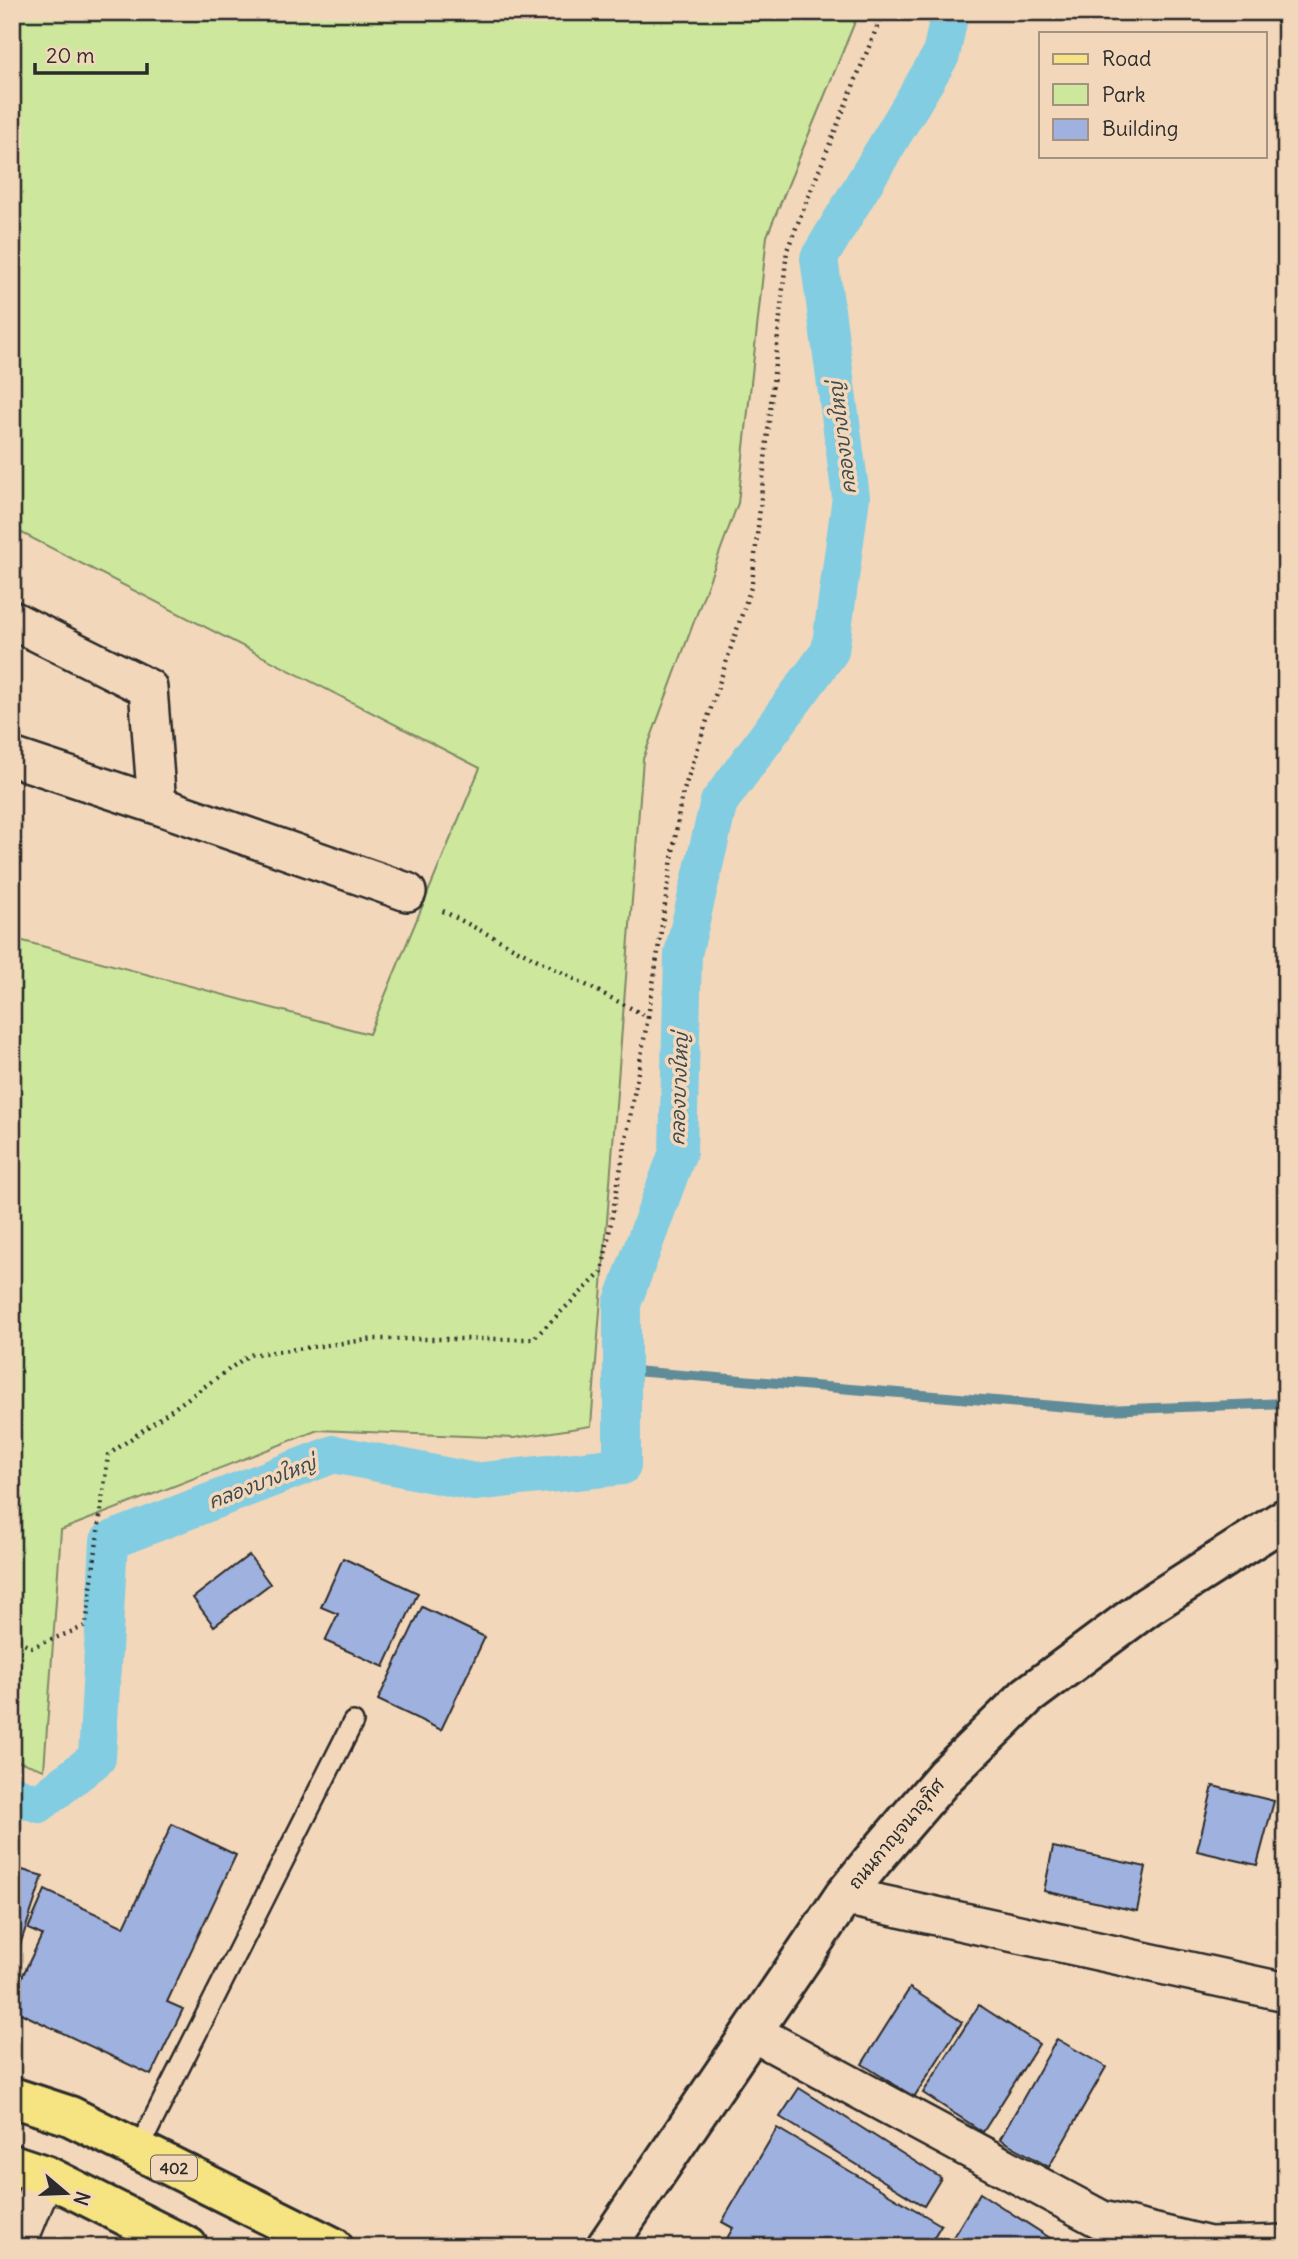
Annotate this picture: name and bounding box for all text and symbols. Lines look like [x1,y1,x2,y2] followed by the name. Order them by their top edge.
[35,32,147,76] scale bar
[1039,32,1266,158] legend
[46,42,95,69] text: 20 m
[1102,45,1151,72] text: Road
[1102,81,1145,108] text: Park
[1102,115,1178,142] text: Building
[823,376,861,495] water label: คลองบางใหญ่
[665,1028,693,1146] water label: คลองบางใหญ่
[205,1449,323,1513] water label: คลองบางใหญ่
[843,1773,952,1896] street label: ถนนกาญจนาอุทิศ
[151,2156,197,2180] road number: 402
[32,2158,102,2228] north arrow
[69,2188,96,2209] text: N

